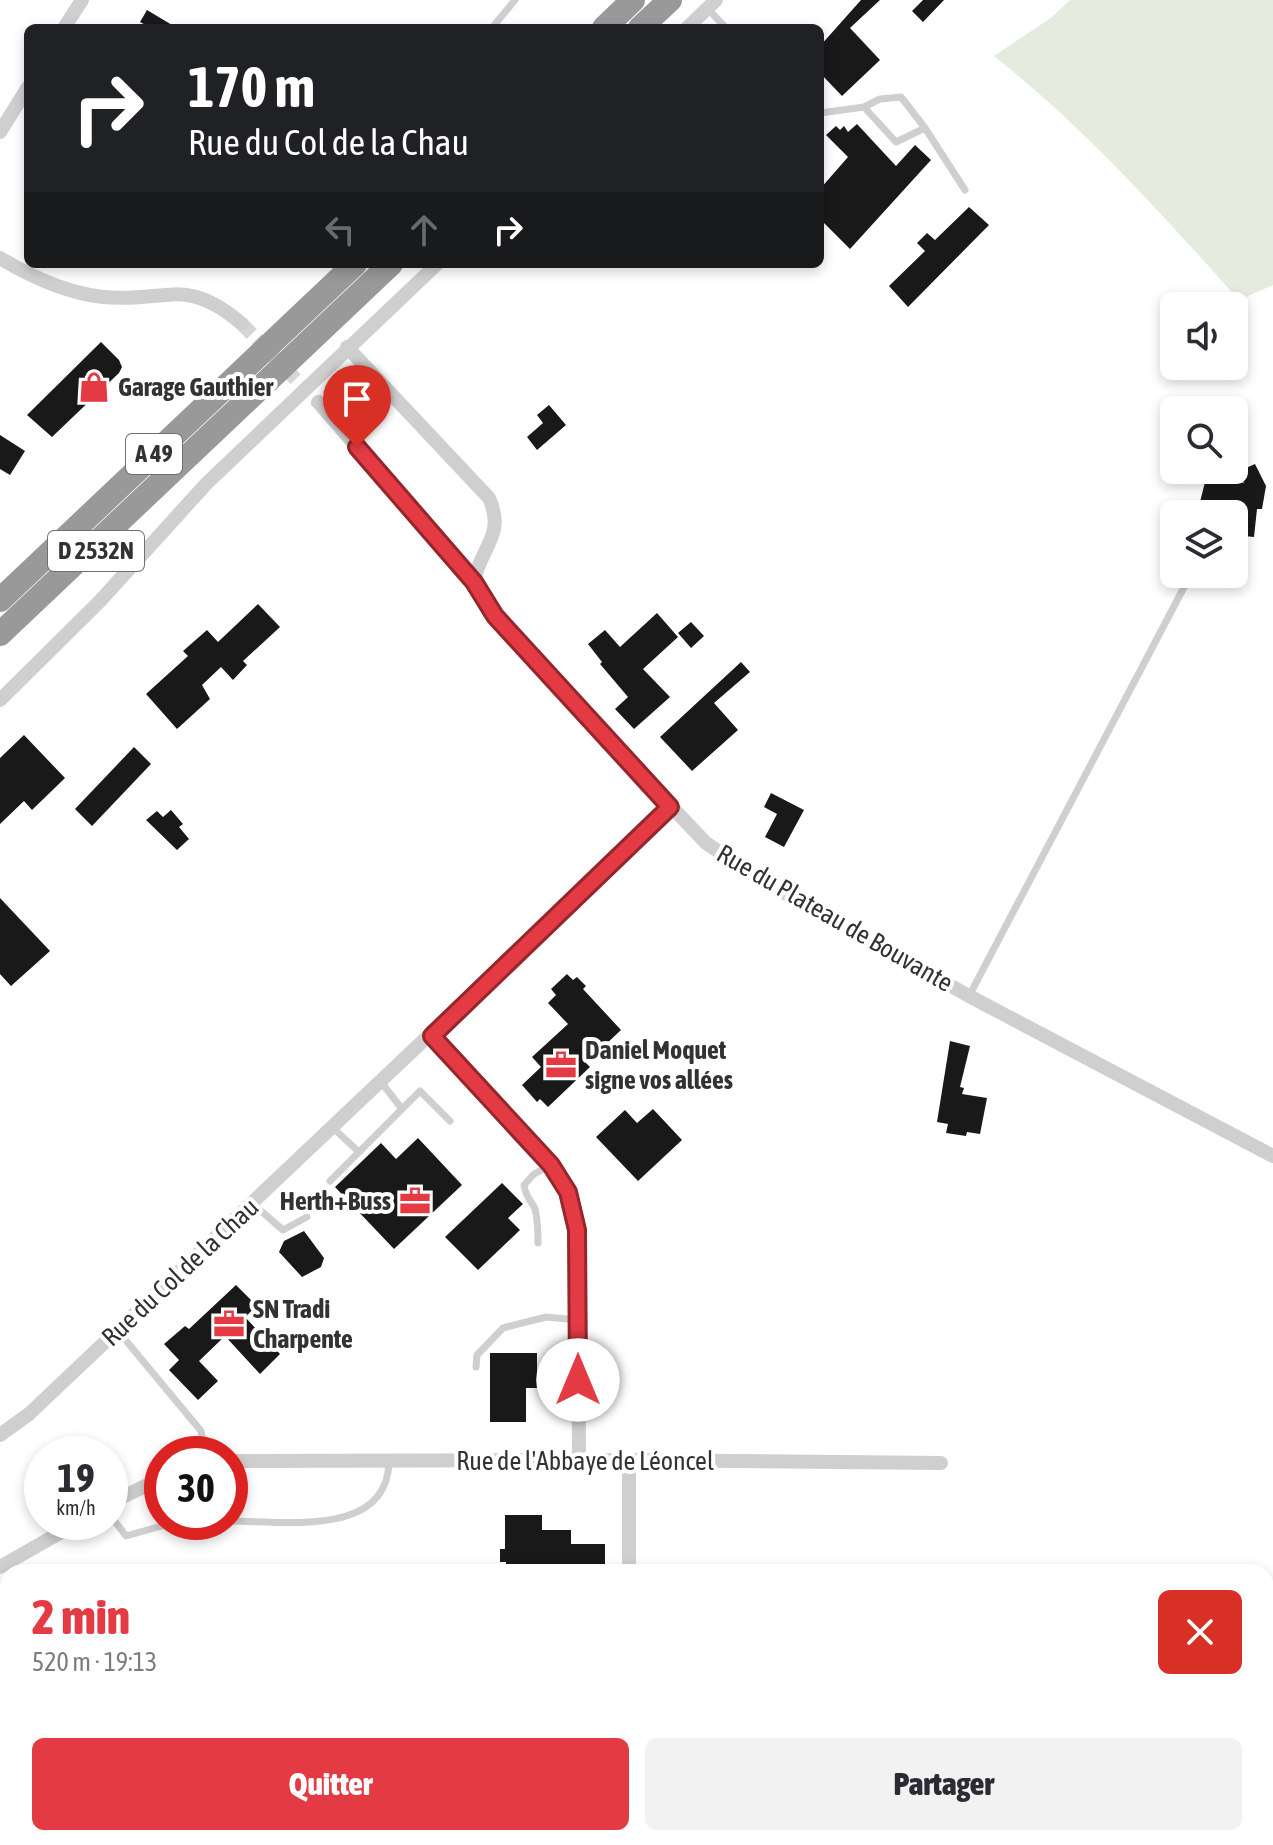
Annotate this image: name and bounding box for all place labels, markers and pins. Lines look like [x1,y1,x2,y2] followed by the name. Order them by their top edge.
[323,365,391,447] pin
[77,370,111,404] shop icon: Garage Gauthier
[118,372,274,402] place label: Garage Gauthier
[585,1035,733,1095] place label: Daniel Moquet signe vos allées
[544,1048,578,1082] office icon: Daniel Moquet signe vos allées
[398,1184,432,1218] office icon: Herth+Buss
[280,1186,391,1216] place label: Herth+Buss
[253,1294,353,1354] place label: SN Tradi Charpente
[212,1307,246,1341] office icon: SN Tradi Charpente

